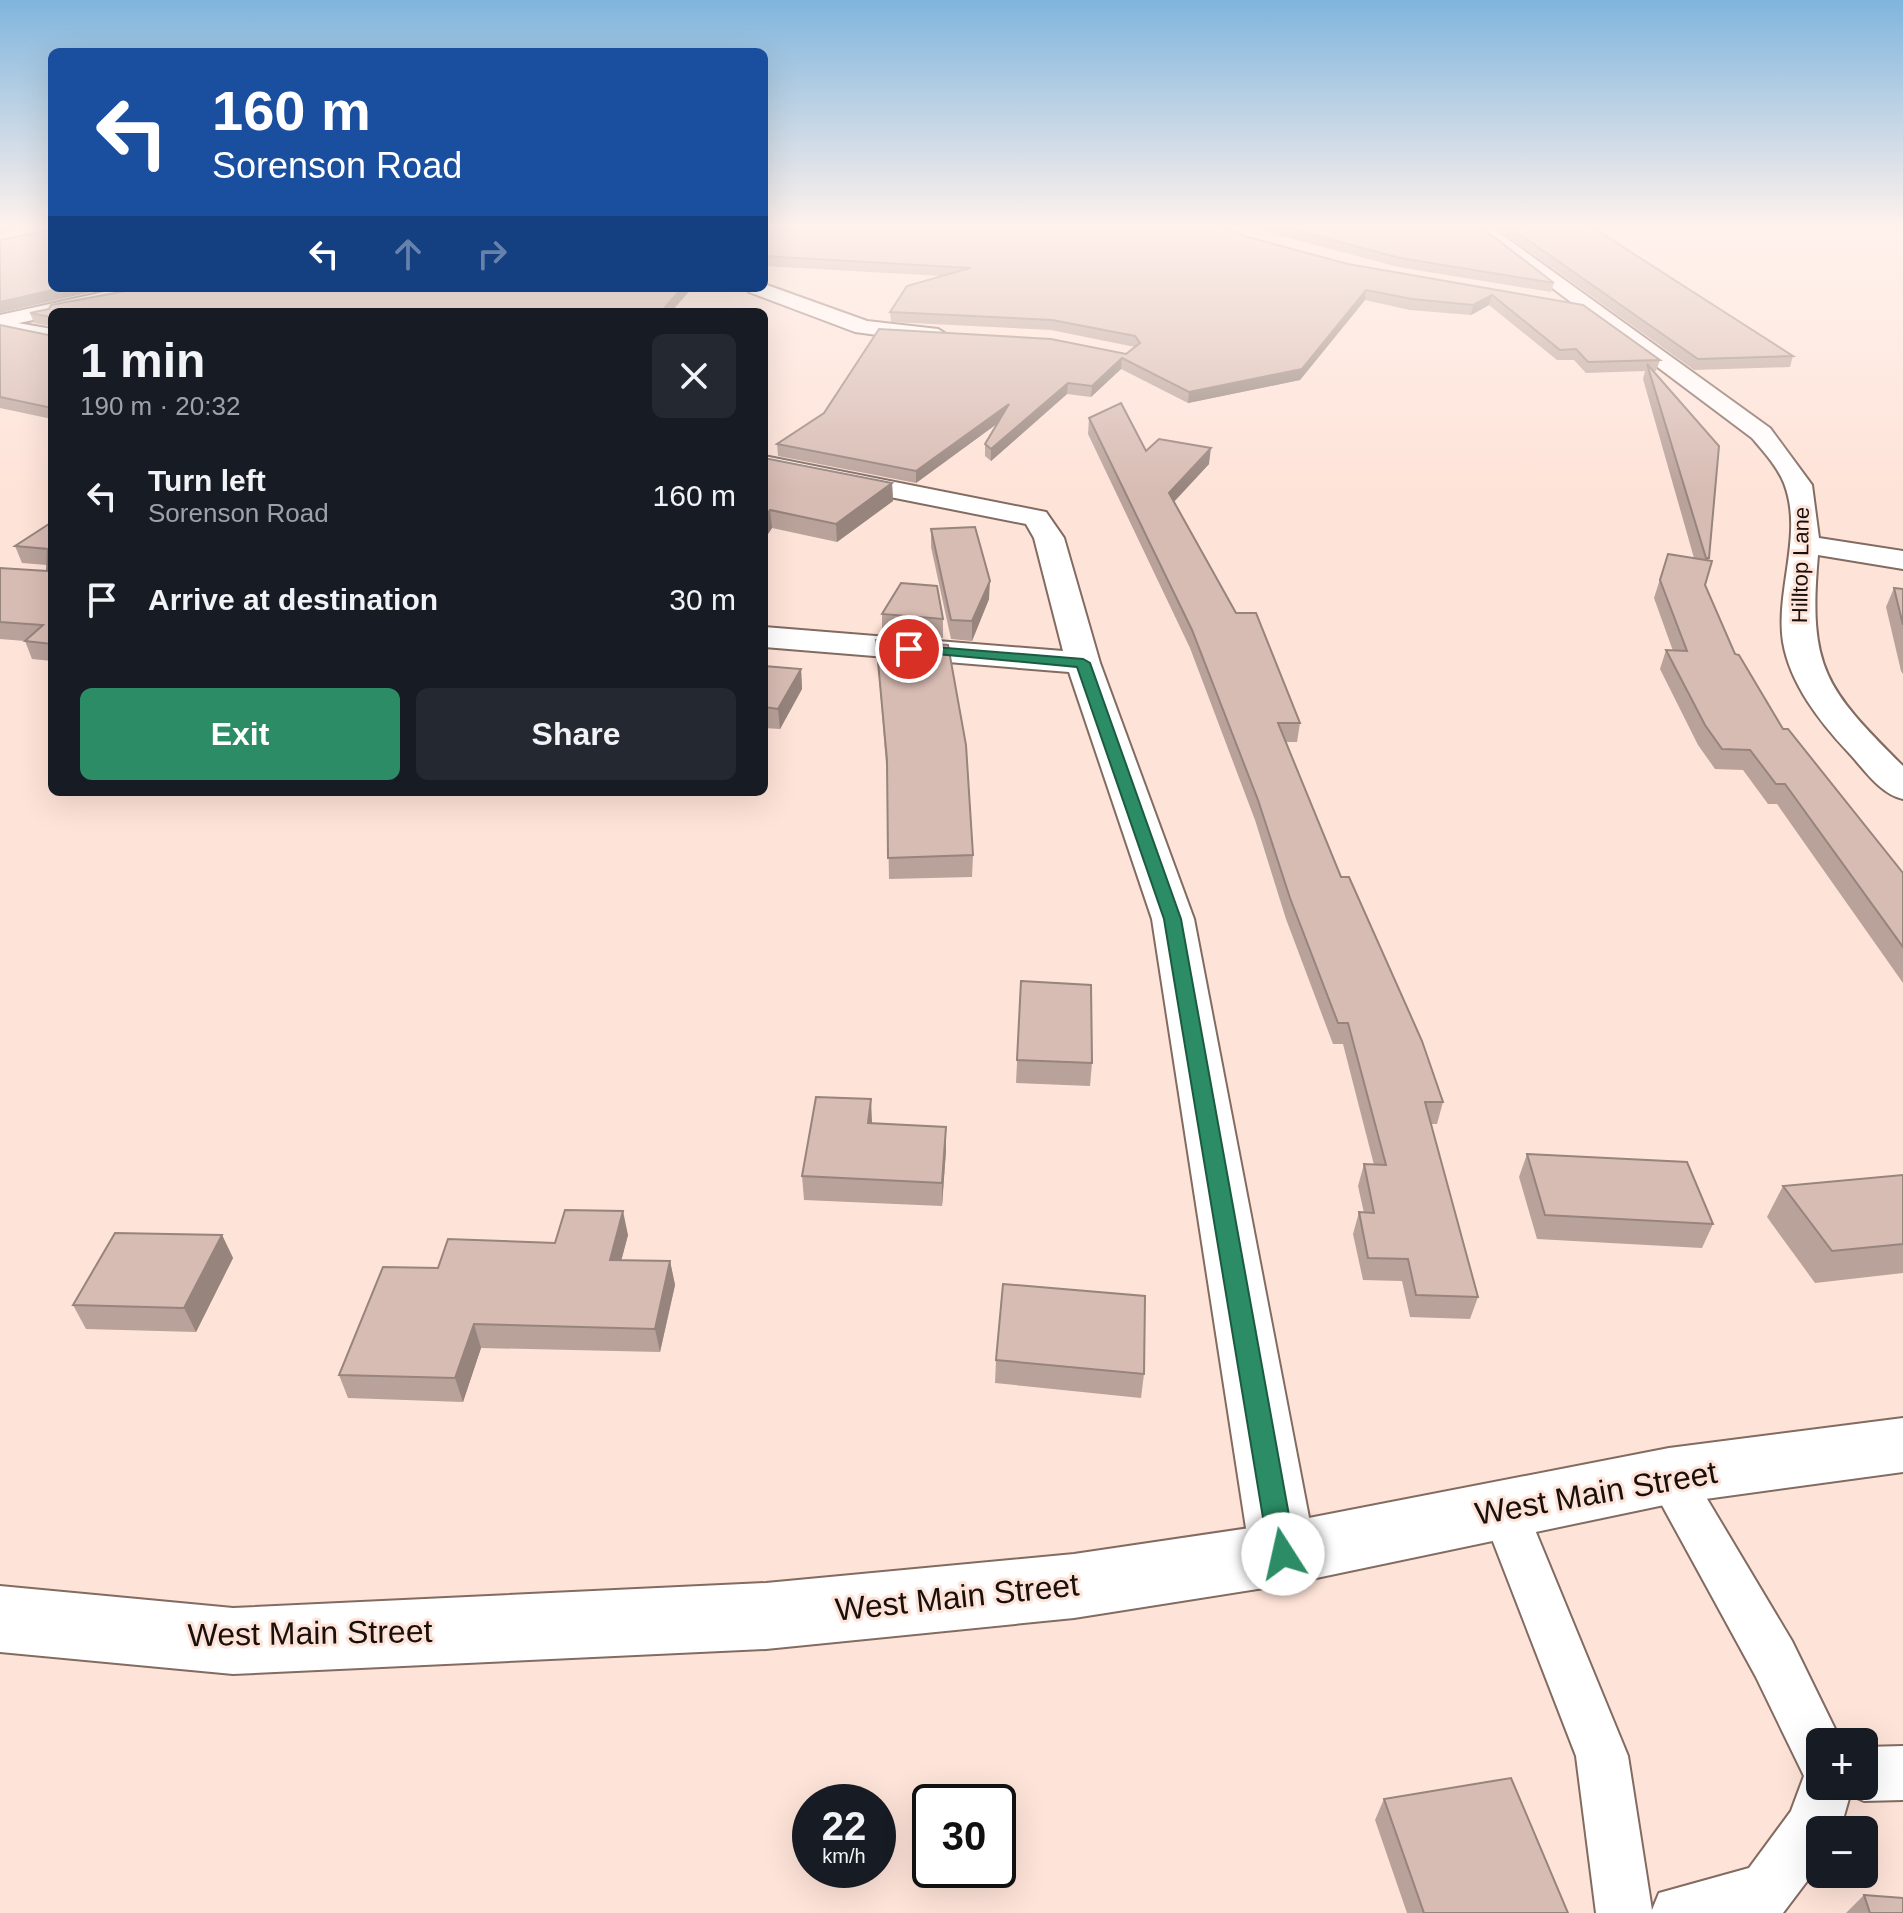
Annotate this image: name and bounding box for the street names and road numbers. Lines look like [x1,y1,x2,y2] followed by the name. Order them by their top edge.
[1787,507,1814,623] street label: Hilltop Lane
[1472,1454,1720,1532] street label: West Main Street
[833,1566,1081,1628] street label: West Main Street
[187,1613,433,1653] street label: West Main Street

